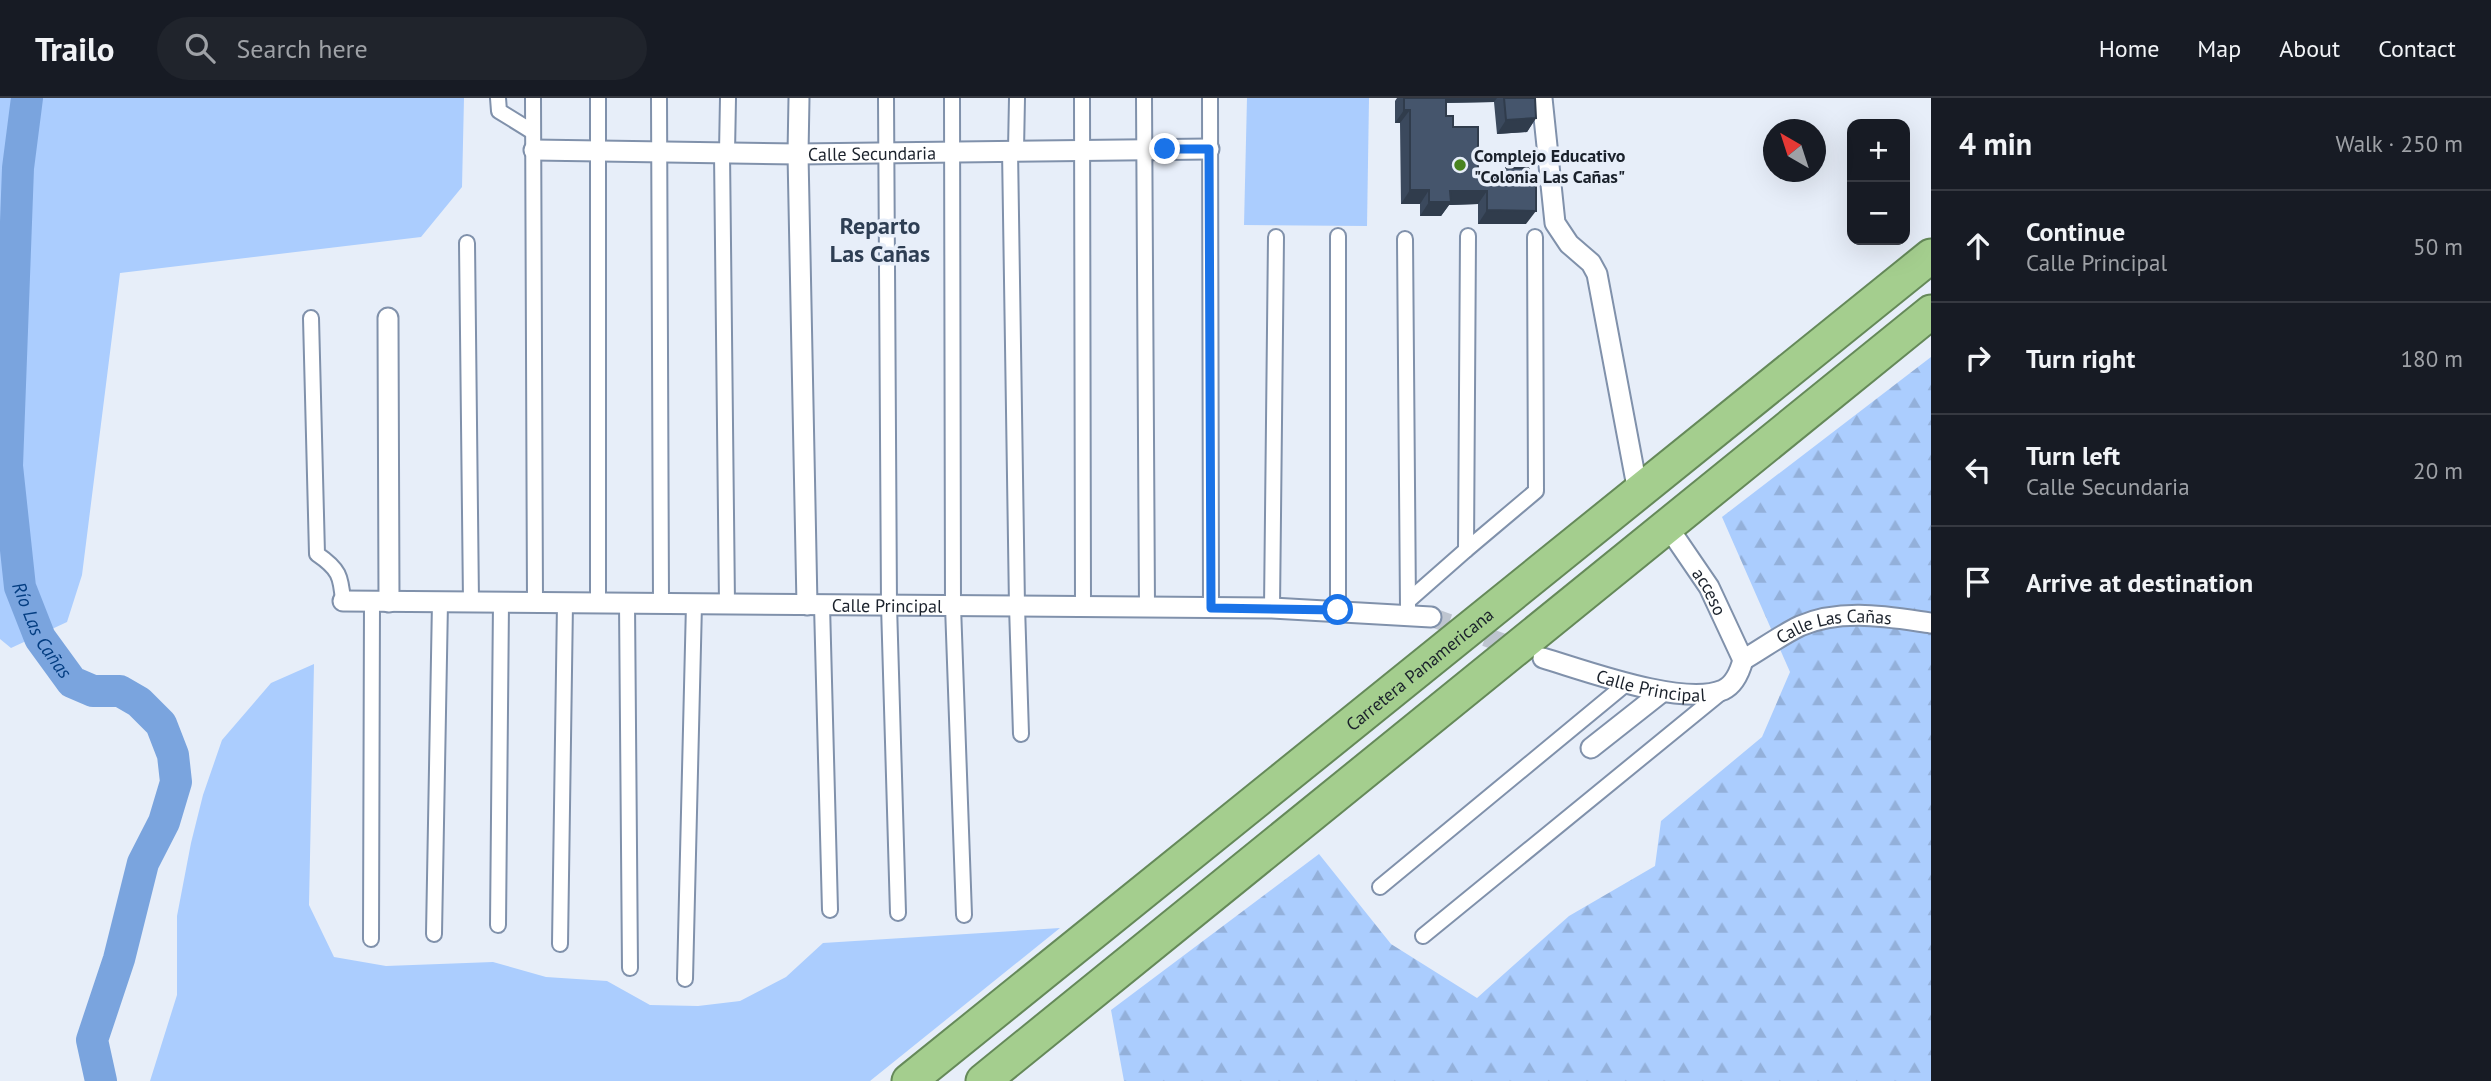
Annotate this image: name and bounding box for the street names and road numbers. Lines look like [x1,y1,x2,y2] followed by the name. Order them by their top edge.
[808,141,936,165] street label: Calle Secundaria
[1688,563,1732,619] street label: acceso
[832,593,943,617] street label: Calle Principal
[1341,603,1498,735] street label: Carretera Panamericana
[1771,604,1893,648] street label: Calle Las Cañas
[1594,664,1707,706] street label: Calle Principal

